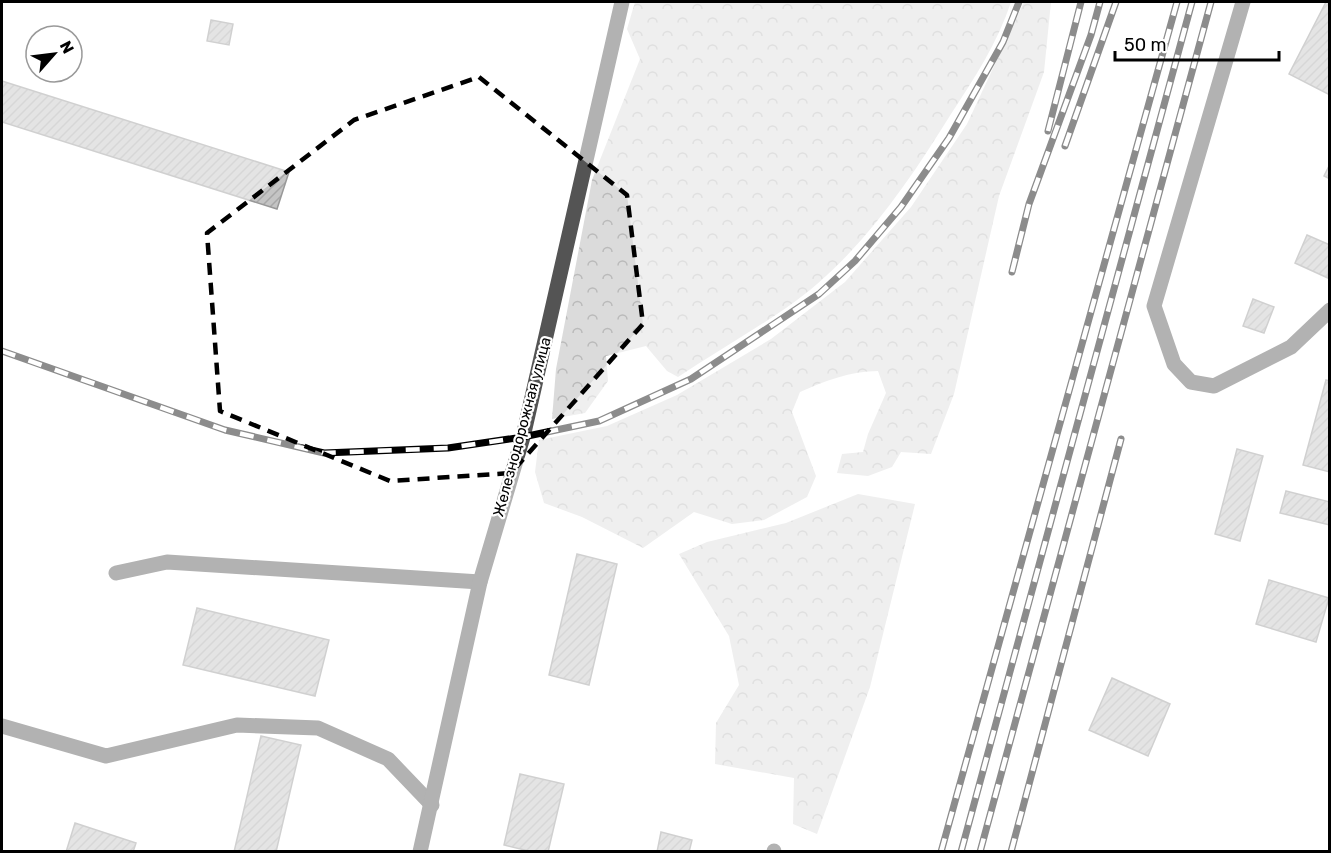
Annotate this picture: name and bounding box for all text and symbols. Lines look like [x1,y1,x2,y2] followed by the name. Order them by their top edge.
[24,24,84,84] north arrow
[1115,24,1278,62] scale bar
[1124,34,1167,56] text: 50 m
[56,38,78,57] text: N
[489,335,555,519] street label: Железнодорожная улица

